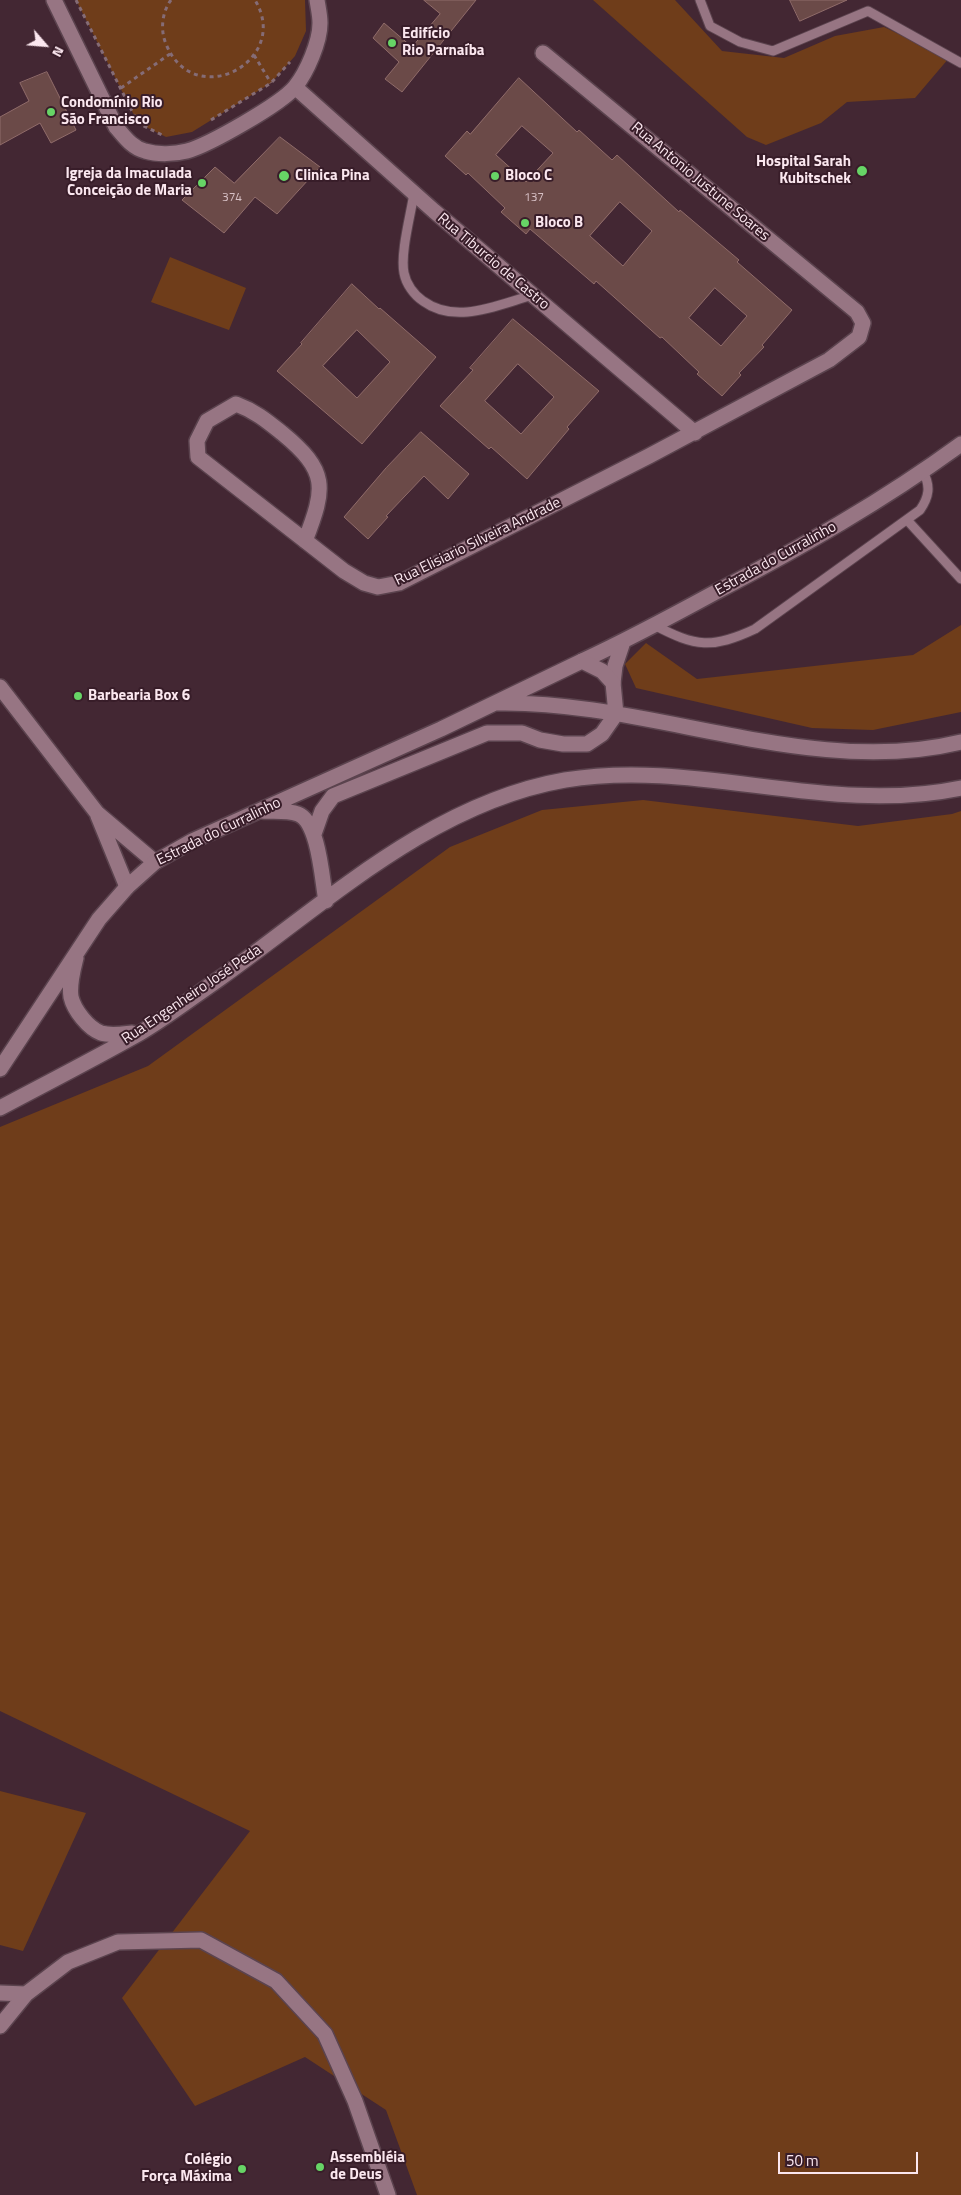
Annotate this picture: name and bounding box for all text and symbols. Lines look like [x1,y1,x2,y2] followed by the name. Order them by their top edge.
[20,20,70,70] north arrow
[402,25,484,60] place label: Edifício Rio Parnaíba
[386,37,398,49] marker: Edifício Rio Parnaíba
[47,43,70,61] text: N
[61,94,163,129] place label: Condomínio Rio São Francisco
[45,106,57,118] marker: Condomínio Rio São Francisco
[627,119,773,245] street label: Rua Antonio Justune Soares
[756,153,851,188] place label: Hospital Sarah Kubitschek
[855,164,869,178] marker: Hospital Sarah Kubitschek
[65,165,192,200] place label: Igreja da Imaculada Conceição de Maria
[295,167,370,185] place label: Clinica Pina
[505,167,552,185] place label: Bloco C
[277,169,291,183] marker: Clinica Pina
[489,170,501,182] marker: Bloco C
[196,177,208,189] marker: Igreja da Imaculada Conceição de Maria
[222,191,242,205] house number: 374
[524,191,544,205] house number: 137
[433,210,553,314] street label: Rua Tiburcio de Castro
[535,214,583,232] place label: Bloco B
[519,217,531,229] marker: Bloco B
[392,494,564,590] street label: Rua Elisiario Silveira Andrade
[712,518,840,600] street label: Estrada do Curralinho
[88,687,190,705] place label: Barbearia Box 6
[72,690,84,702] marker: Barbearia Box 6
[154,794,284,870] street label: Estrada do Curralinho
[119,941,265,1049] street label: Rua Engenheiro José Peda
[781,2142,921,2174] scale bar
[330,2149,405,2184] place label: Assembléia de Deus
[786,2149,819,2172] text: 50 m
[141,2151,232,2186] place label: Colégio Força Máxima
[314,2161,326,2173] marker: Assembléia de Deus
[236,2163,248,2175] marker: Colégio Força Máxima

